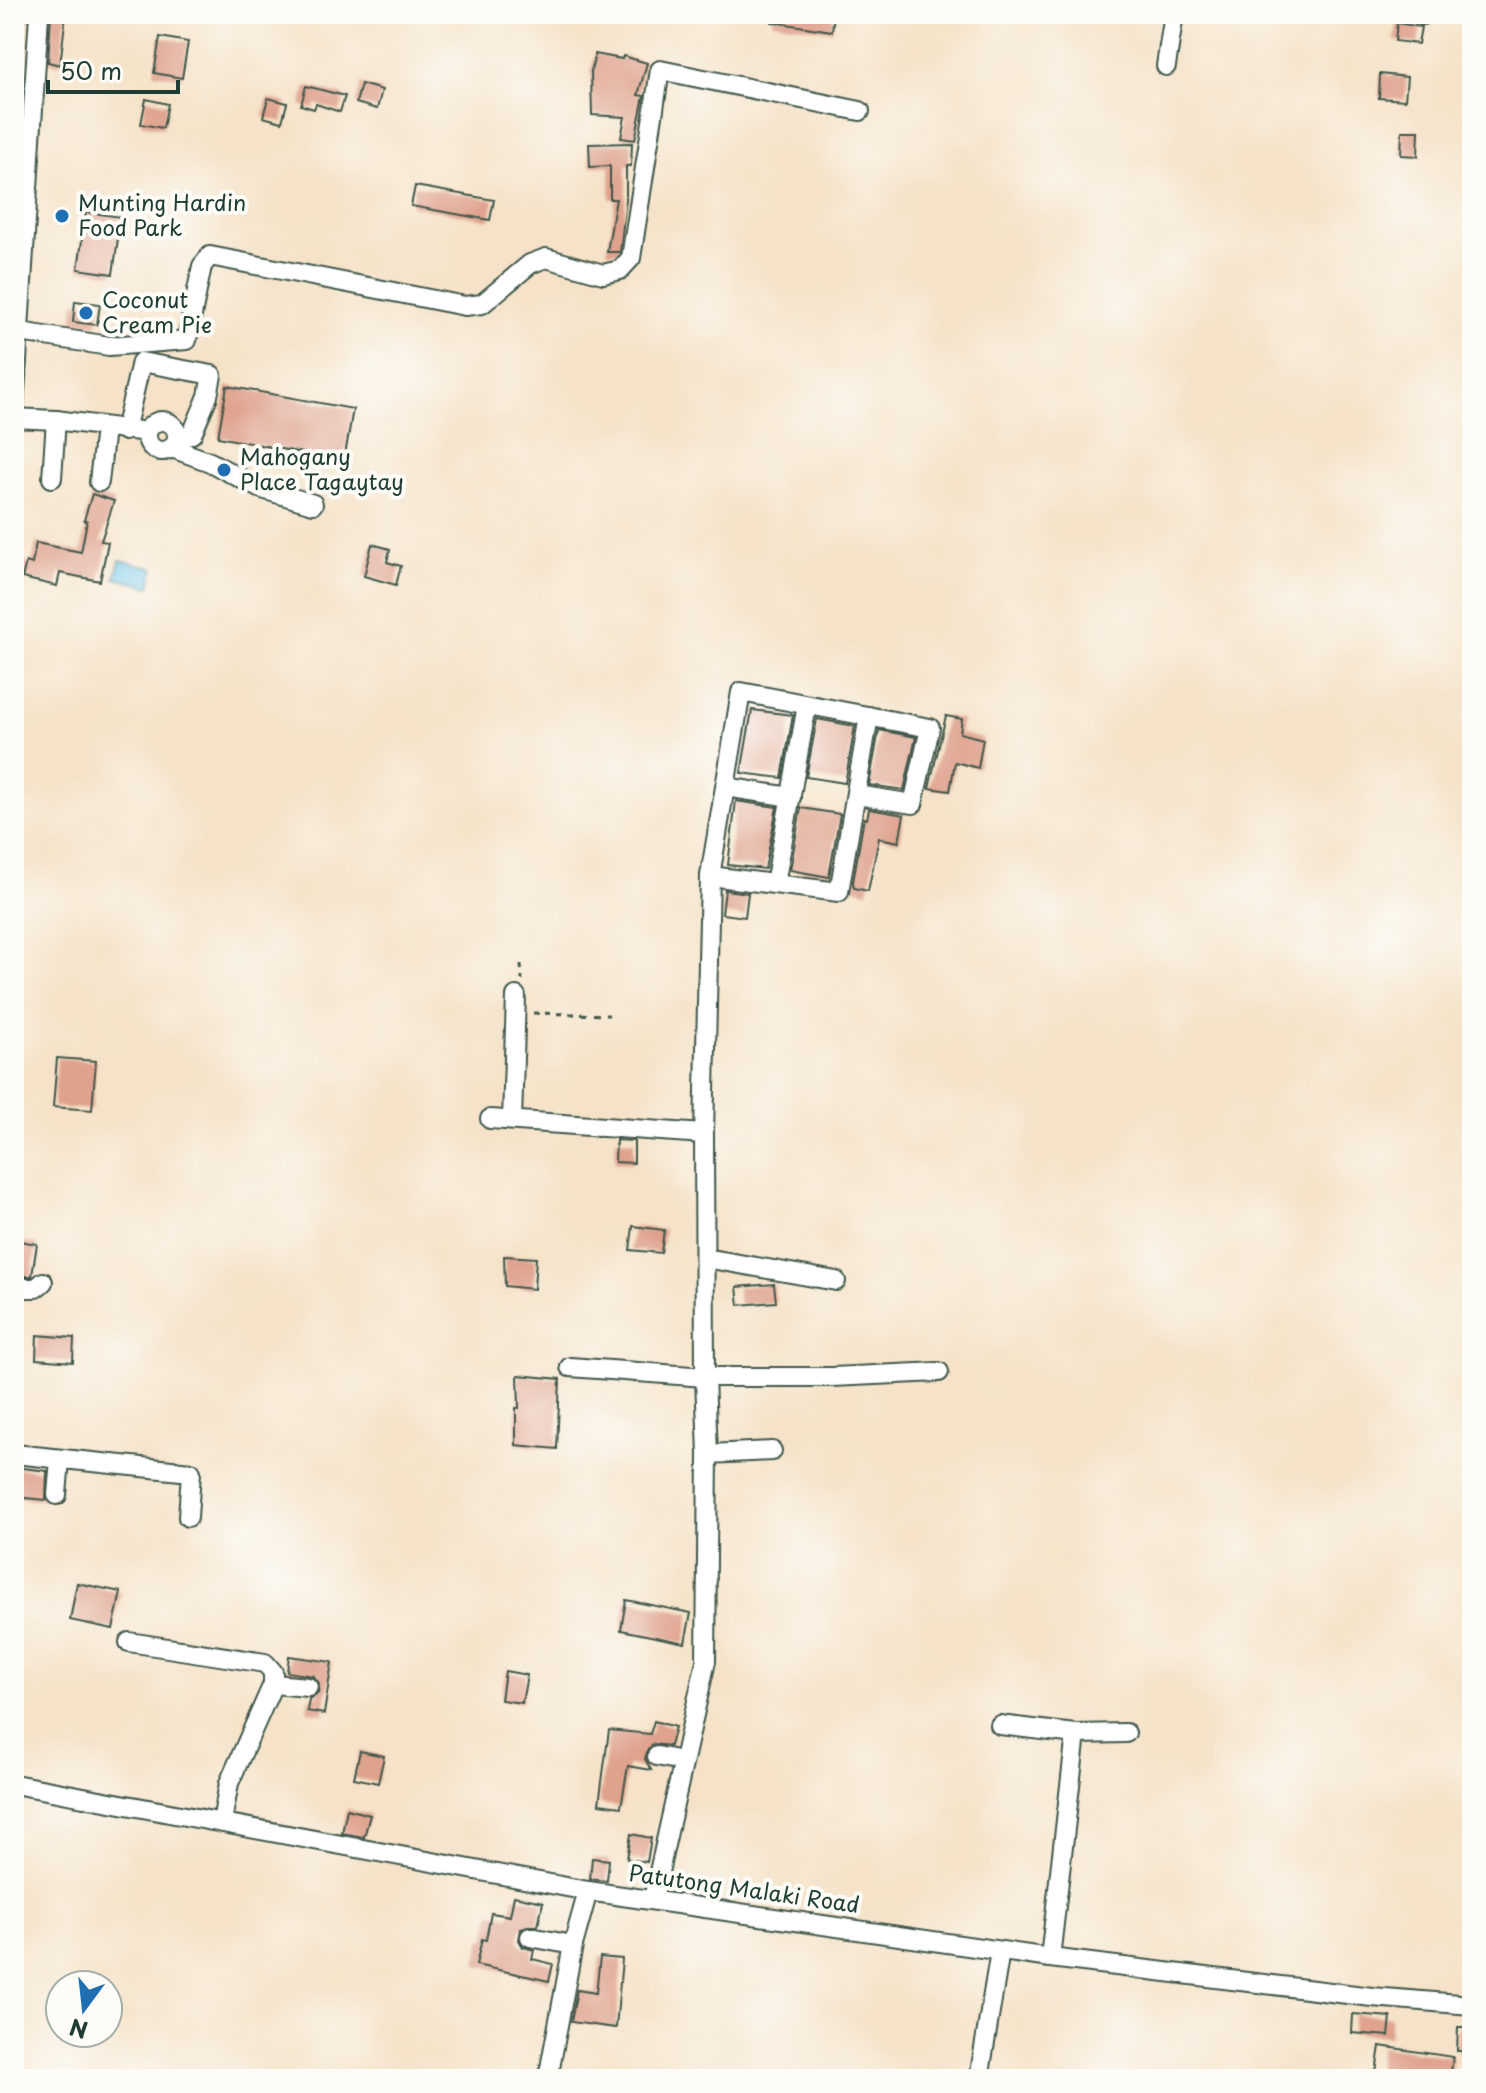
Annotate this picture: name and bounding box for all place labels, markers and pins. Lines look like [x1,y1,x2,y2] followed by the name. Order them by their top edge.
[78,185,246,243] place label: Munting Hardin Food Park
[53,207,71,225] marker: Munting Hardin Food Park
[102,282,212,340] place label: Coconut Cream Pie
[77,304,95,322] marker: Coconut Cream Pie
[240,439,404,497] place label: Mahogany Place Tagaytay
[215,461,233,479] marker: Mahogany Place Tagaytay

